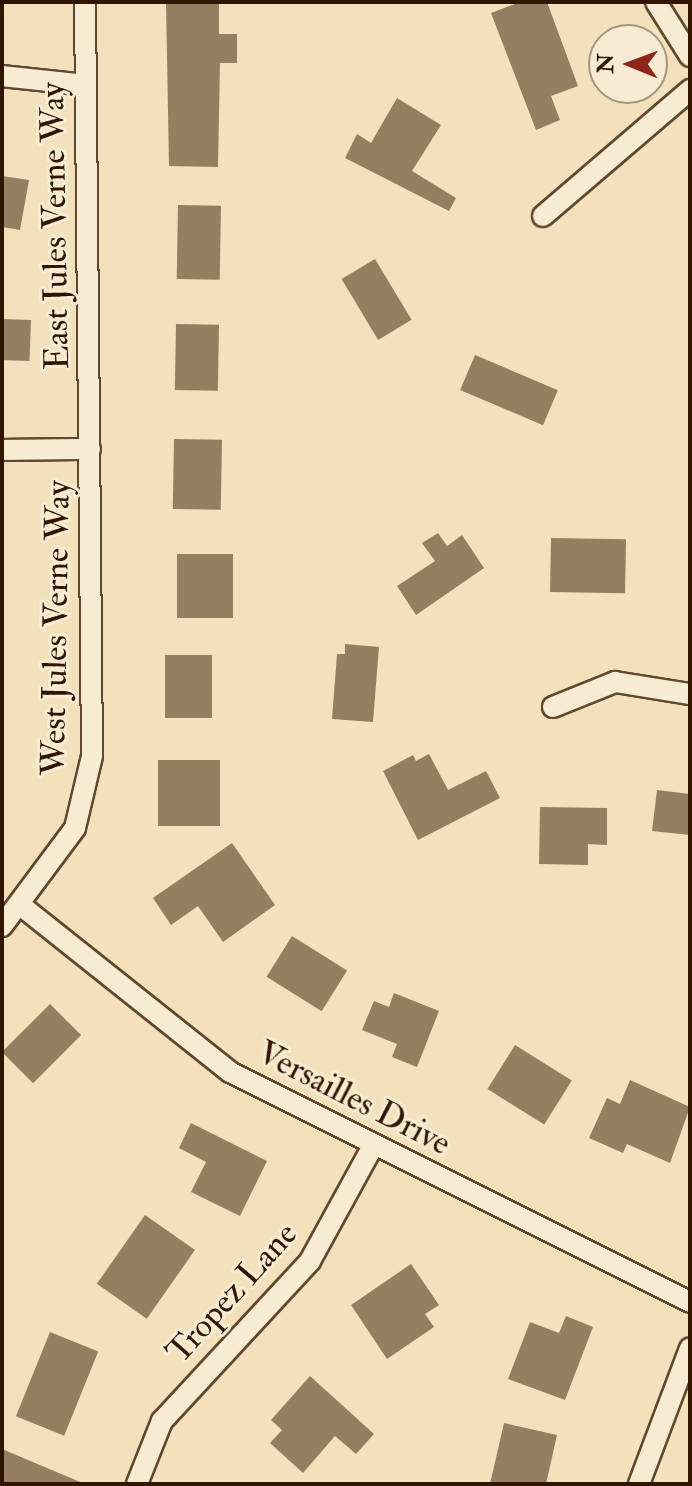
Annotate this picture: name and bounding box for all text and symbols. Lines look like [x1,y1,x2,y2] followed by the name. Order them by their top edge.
[588,24,668,104] north arrow
[592,54,620,74] text: N
[32,82,78,370] street label: East Jules Verne Way
[33,480,79,776] street label: West Jules Verne Way
[251,1032,457,1164] street label: Versailles Drive
[158,1214,306,1372] street label: Tropez Lane

